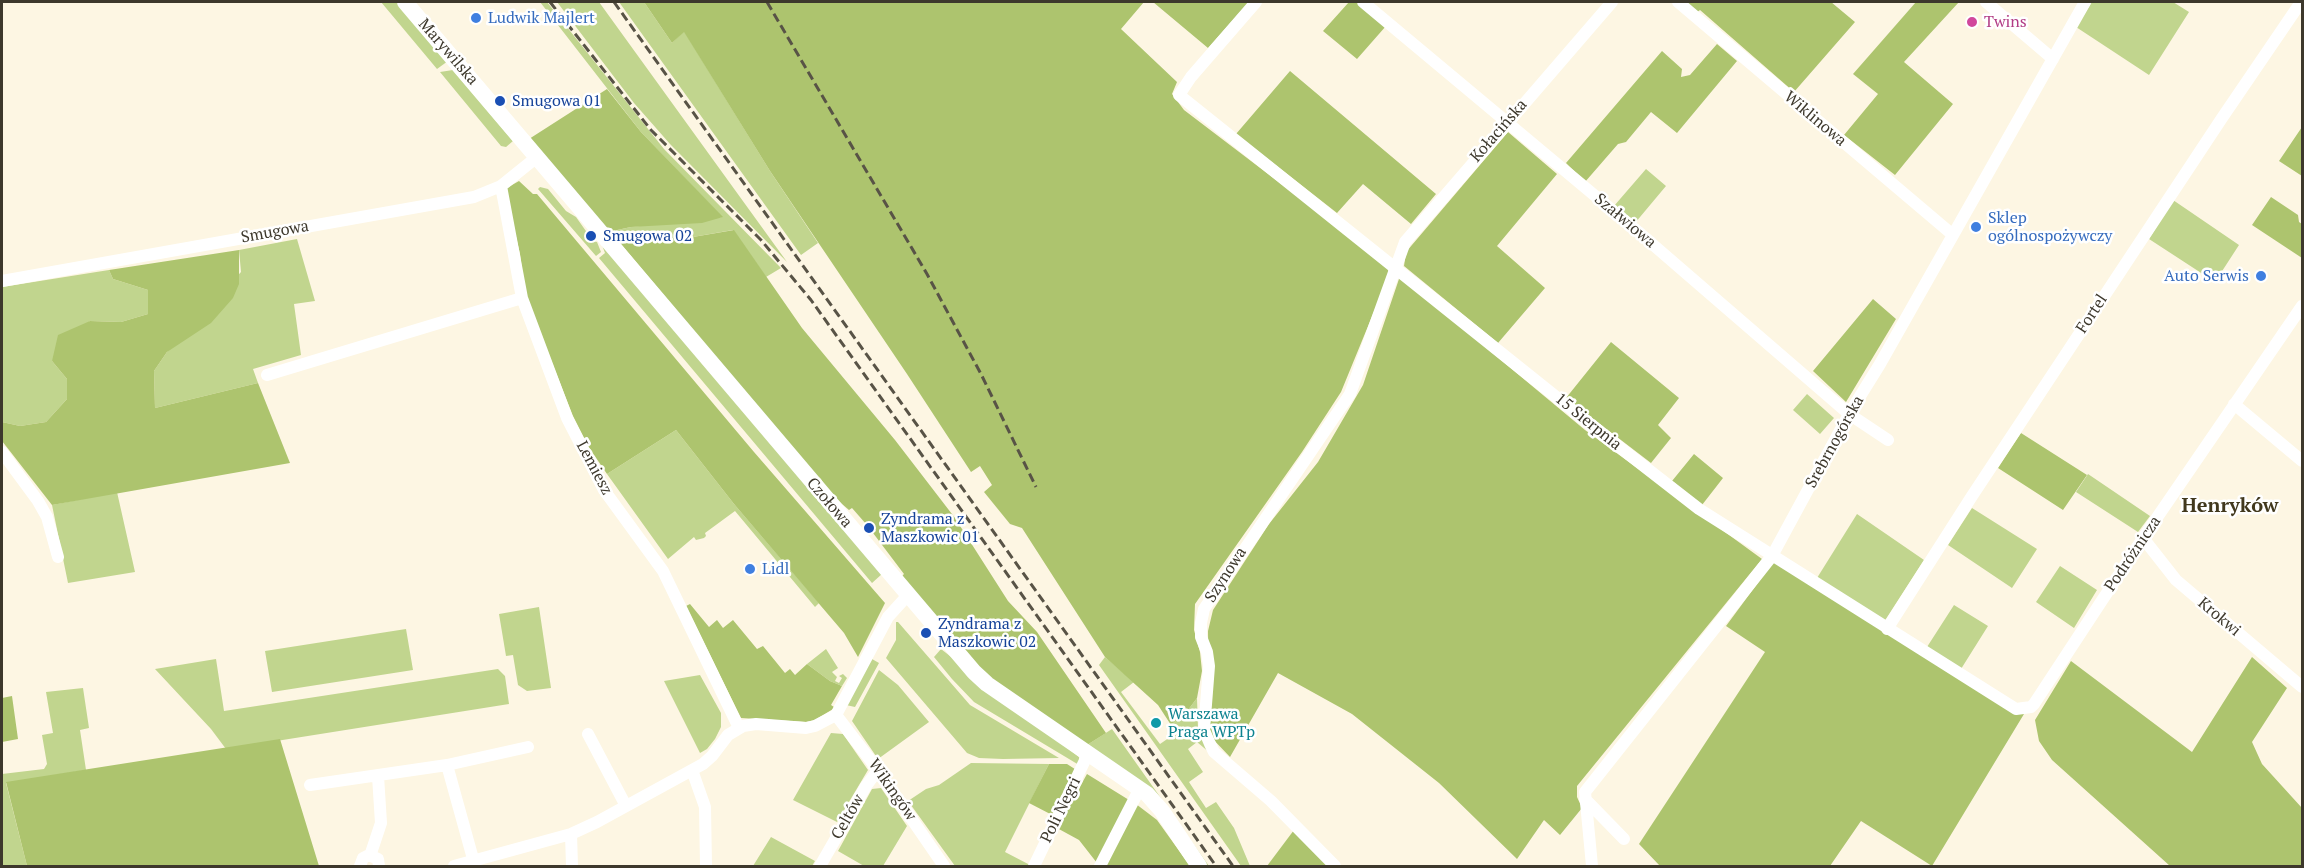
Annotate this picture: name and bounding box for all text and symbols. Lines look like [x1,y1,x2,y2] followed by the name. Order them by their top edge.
[488,8,595,28] place label: Ludwik Majlert
[469,11,483,25] marker: Ludwik Majlert
[1984,12,2027,32] place label: Twins
[414,15,482,89] street label: Marywilska
[1965,15,1979,29] marker: Twins
[1780,87,1850,151] street label: Wiklinowa
[512,91,601,111] place label: Smugowa 01
[493,94,507,108] marker: Smugowa 01
[1467,96,1531,166] street label: Kołacińska
[1590,190,1660,252] street label: Szałwiowa
[1988,208,2112,246] place label: Sklep ogólnospożywczy
[240,217,310,247] street label: Smugowa
[1969,220,1983,234] marker: Sklep ogólnospożywczy
[603,226,692,246] place label: Smugowa 02
[584,229,598,243] marker: Smugowa 02
[2164,266,2249,286] place label: Auto Serwis
[2254,269,2268,283] marker: Auto Serwis
[2072,291,2112,337] street label: Fortel
[1551,389,1625,455] street label: 15 Sierpnia
[1802,392,1868,492] street label: Srebrnogórska
[572,438,616,498] street label: Lemiesz
[802,474,856,532] street label: Czołowa
[2181,494,2279,518] district label: Henryków
[881,509,979,547] place label: Zyndrama z Maszkowic 01
[2101,513,2165,595] street label: Podróżnicza
[862,521,876,535] marker: Zyndrama z Maszkowic 01
[1201,544,1251,606] street label: Szynowa
[762,559,789,579] place label: Lidl
[743,562,757,576] marker: Lidl
[2194,594,2244,640] street label: Krokwi
[938,614,1036,652] place label: Zyndrama z Maszkowic 02
[919,626,933,640] marker: Zyndrama z Maszkowic 02
[1168,704,1255,742] place label: Warszawa Praga WPTp
[1149,716,1163,730] marker: Warszawa Praga WPTp
[864,755,920,825] street label: Wikingów
[1037,774,1085,846] street label: Poli Negri
[827,791,869,843] street label: Celtów

